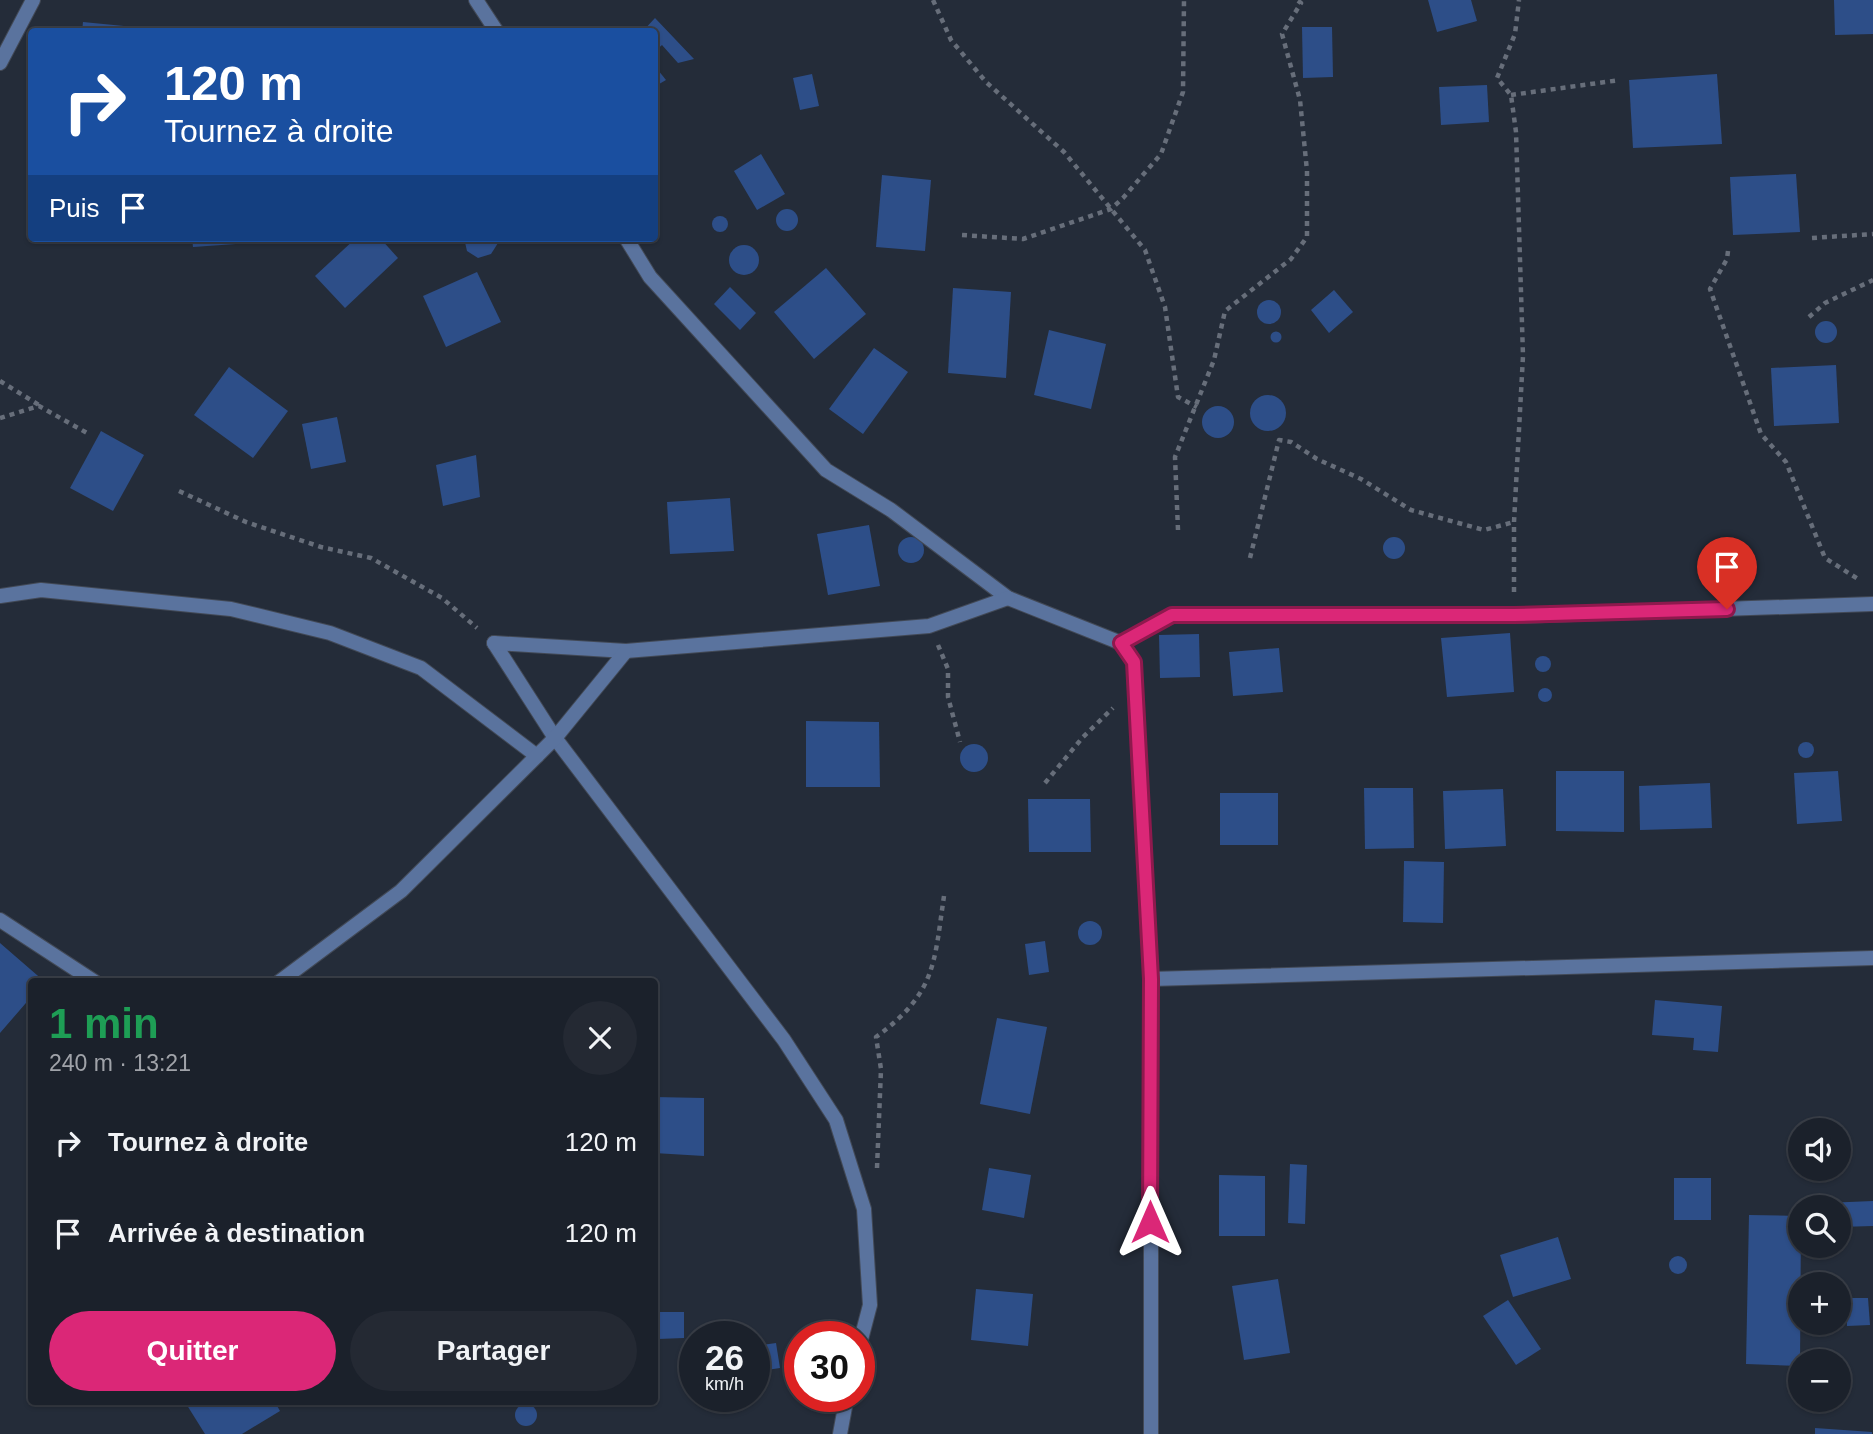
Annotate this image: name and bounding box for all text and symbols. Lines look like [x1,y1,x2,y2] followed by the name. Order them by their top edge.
[49,56,140,147] icon: right
[164,56,303,110] text: 120 m
[164,113,393,149] text: Tournez à droite
[114,189,152,227] icon: arrive
[49,193,100,223] text: Puis
[1697,537,1757,609] pin
[1708,548,1746,586] icon: arrive
[49,1000,159,1047] text: 1 min
[563,1001,637,1075] button: close
[49,1050,191,1076] text: 240 m · 13:21
[1788,1118,1851,1412] map controls
[1788,1118,1851,1181] button: sound
[49,1124,87,1162] icon: right
[108,1127,308,1157] text: Tournez à droite
[565,1127,637,1157] text: 120 m
[1113,1185,1187,1259] position arrow
[1788,1195,1851,1258] button: search
[49,1215,87,1253] icon: arrive
[108,1218,365,1248] text: Arrivée à destination
[565,1218,637,1248] text: 120 m
[1788,1272,1851,1335] button: +
[49,1311,336,1391] button: Quitter
[350,1311,637,1391] button: Partager
[784,1321,875,1412] speed limit sign: 30
[705,1338,744,1377] text: 26
[1788,1349,1851,1412] button: −
[705,1374,744,1394] text: km/h

